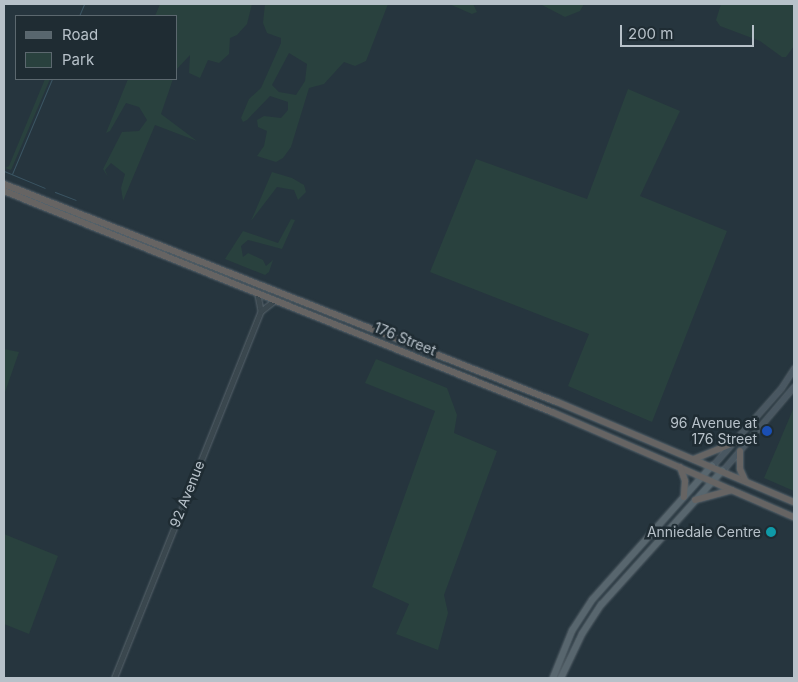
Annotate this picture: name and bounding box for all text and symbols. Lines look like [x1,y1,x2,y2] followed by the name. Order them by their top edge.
[15,15,178,80] legend
[623,15,757,47] scale bar
[628,24,673,43] text: 200 m
[62,25,98,44] text: Road
[62,50,94,69] text: Park
[371,319,439,359] street label: 176 Street
[670,415,757,448] place label: 96 Avenue at 176 Street
[761,425,773,437] marker: 96 Avenue at 176 Street
[166,458,208,530] street label: 92 Avenue
[647,524,761,540] place label: Anniedale Centre
[765,526,777,538] marker: Anniedale Centre

